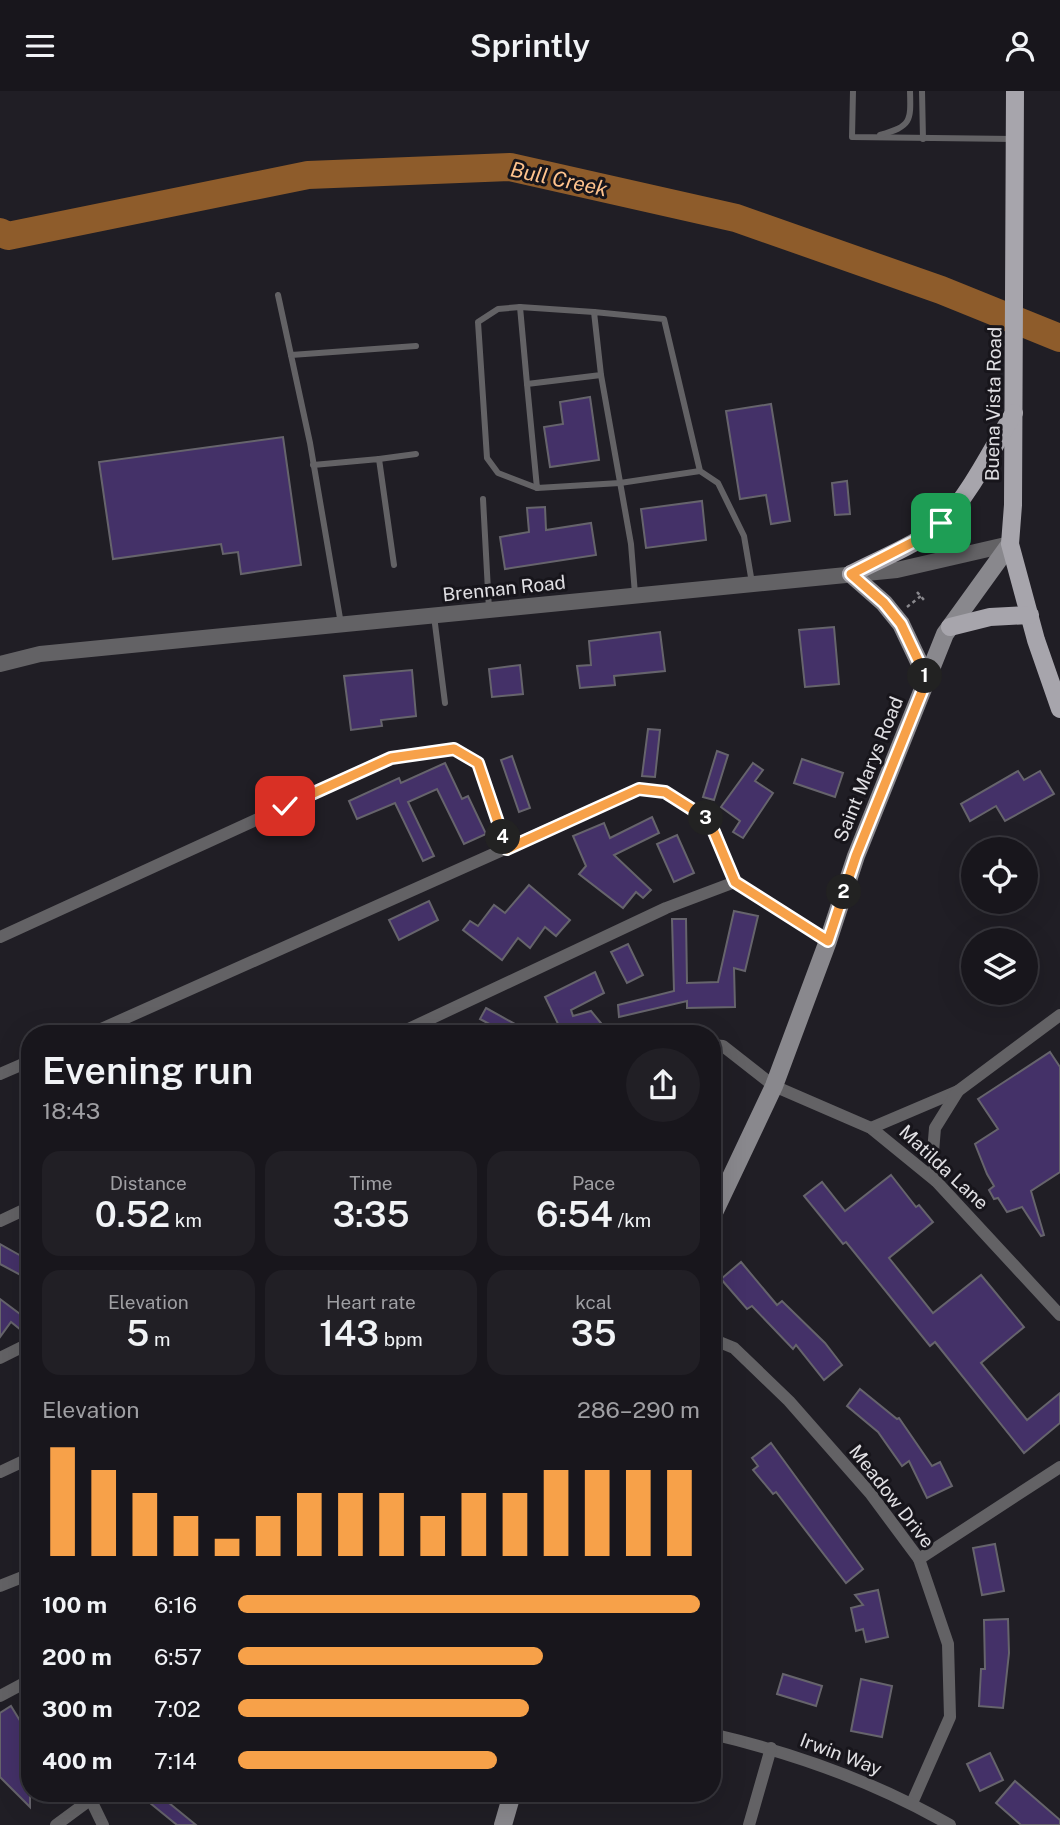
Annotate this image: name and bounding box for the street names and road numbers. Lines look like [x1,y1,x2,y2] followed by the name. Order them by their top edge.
[981,327,1005,481] street label: Buena Vista Road
[441,571,567,605] street label: Brennan Road
[829,693,907,845] street label: Saint Marys Road
[895,1120,993,1214] street label: Matilda Lane
[845,1440,939,1552] street label: Meadow Drive
[797,1728,885,1780] street label: Irwin Way

